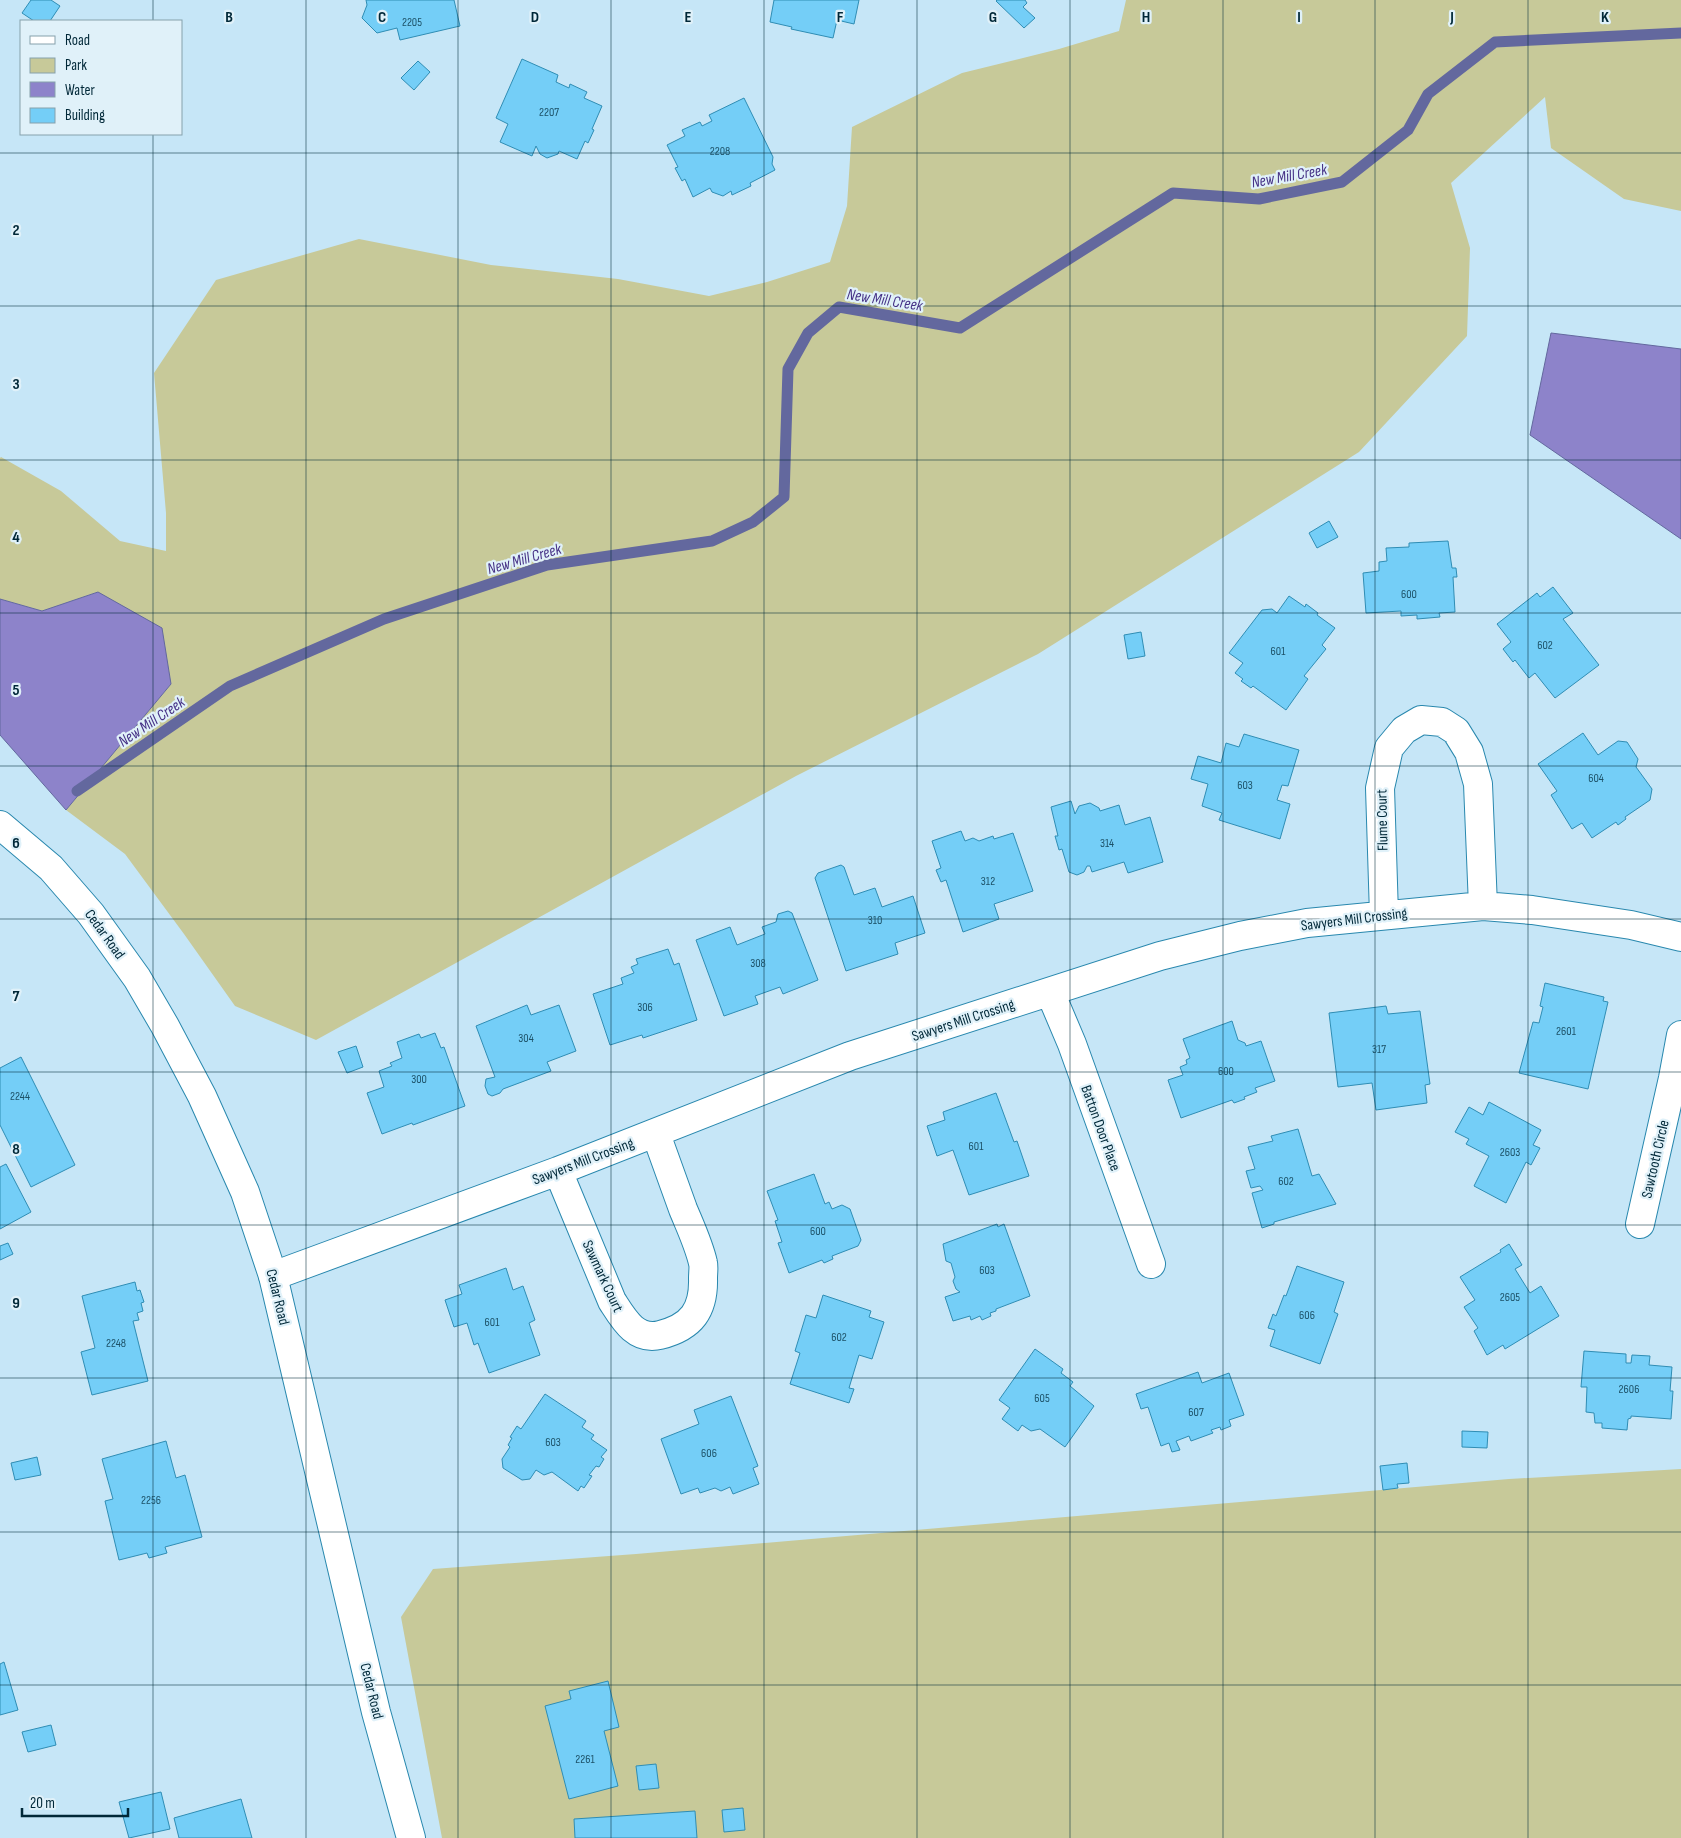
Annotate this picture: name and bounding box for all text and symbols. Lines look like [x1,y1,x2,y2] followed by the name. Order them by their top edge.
[225,8,233,27] text: B
[378,8,386,27] text: C
[531,8,539,27] text: D
[685,8,692,27] text: E
[837,8,844,27] text: F
[989,8,997,27] text: G
[1142,8,1150,27] text: H
[1297,8,1301,27] text: I
[1449,8,1454,27] text: J
[1601,8,1609,27] text: K
[402,15,422,30] house number: 2205
[20,20,182,135] legend
[65,31,90,50] text: Road
[65,56,87,75] text: Park
[65,81,96,100] text: Water
[539,105,559,120] house number: 2207
[65,106,105,125] text: Building
[710,144,730,159] house number: 2208
[1250,160,1330,192] water label: New Mill Creek
[12,221,20,240] text: 2
[846,285,925,316] water label: New Mill Creek
[12,375,20,394] text: 3
[12,528,20,547] text: 4
[485,540,565,579] water label: New Mill Creek
[1401,587,1417,602] house number: 600
[1537,638,1553,653] house number: 602
[1271,644,1286,659] house number: 601
[12,681,20,700] text: 5
[115,692,190,751] water label: New Mill Creek
[1588,771,1604,786] house number: 604
[1237,778,1253,793] house number: 603
[1372,789,1393,851] street label: Flume Court
[12,834,20,853] text: 6
[1100,836,1114,851] house number: 314
[981,874,995,889] house number: 312
[1300,904,1408,935] street label: Sawyers Mill Crossing
[80,906,129,963] street label: Cedar Road
[868,913,882,928] house number: 310
[750,956,766,971] house number: 308
[13,987,20,1006] text: 7
[909,995,1017,1046] street label: Sawyers Mill Crossing
[637,1000,653,1015] house number: 306
[1556,1024,1577,1039] house number: 2601
[518,1031,534,1046] house number: 304
[1372,1042,1386,1057] house number: 317
[1218,1064,1234,1079] house number: 600
[411,1072,427,1087] house number: 300
[1076,1083,1125,1174] street label: Batton Door Place
[10,1089,30,1104] house number: 2244
[1637,1118,1674,1200] street label: Sawtooth Circle
[530,1133,637,1190] street label: Sawyers Mill Crossing
[969,1139,984,1154] house number: 601
[12,1140,20,1159] text: 8
[1500,1145,1520,1160] house number: 2603
[1278,1174,1294,1189] house number: 602
[810,1224,826,1239] house number: 600
[578,1237,628,1316] street label: Sawmark Court
[979,1263,995,1278] house number: 603
[261,1267,294,1327] street label: Cedar Road
[1500,1290,1520,1305] house number: 2605
[12,1294,20,1313] text: 9
[1299,1308,1315,1323] house number: 606
[485,1315,500,1330] house number: 601
[831,1330,847,1345] house number: 602
[106,1336,126,1351] house number: 2248
[1619,1382,1639,1397] house number: 2606
[1034,1391,1050,1406] house number: 605
[1188,1405,1204,1420] house number: 607
[545,1435,561,1450] house number: 603
[701,1446,717,1461] house number: 606
[141,1493,161,1508] house number: 2256
[355,1661,388,1721] street label: Cedar Road
[575,1752,595,1767] house number: 2261
[22,1786,129,1818] scale bar
[30,1794,55,1813] text: 20 m

